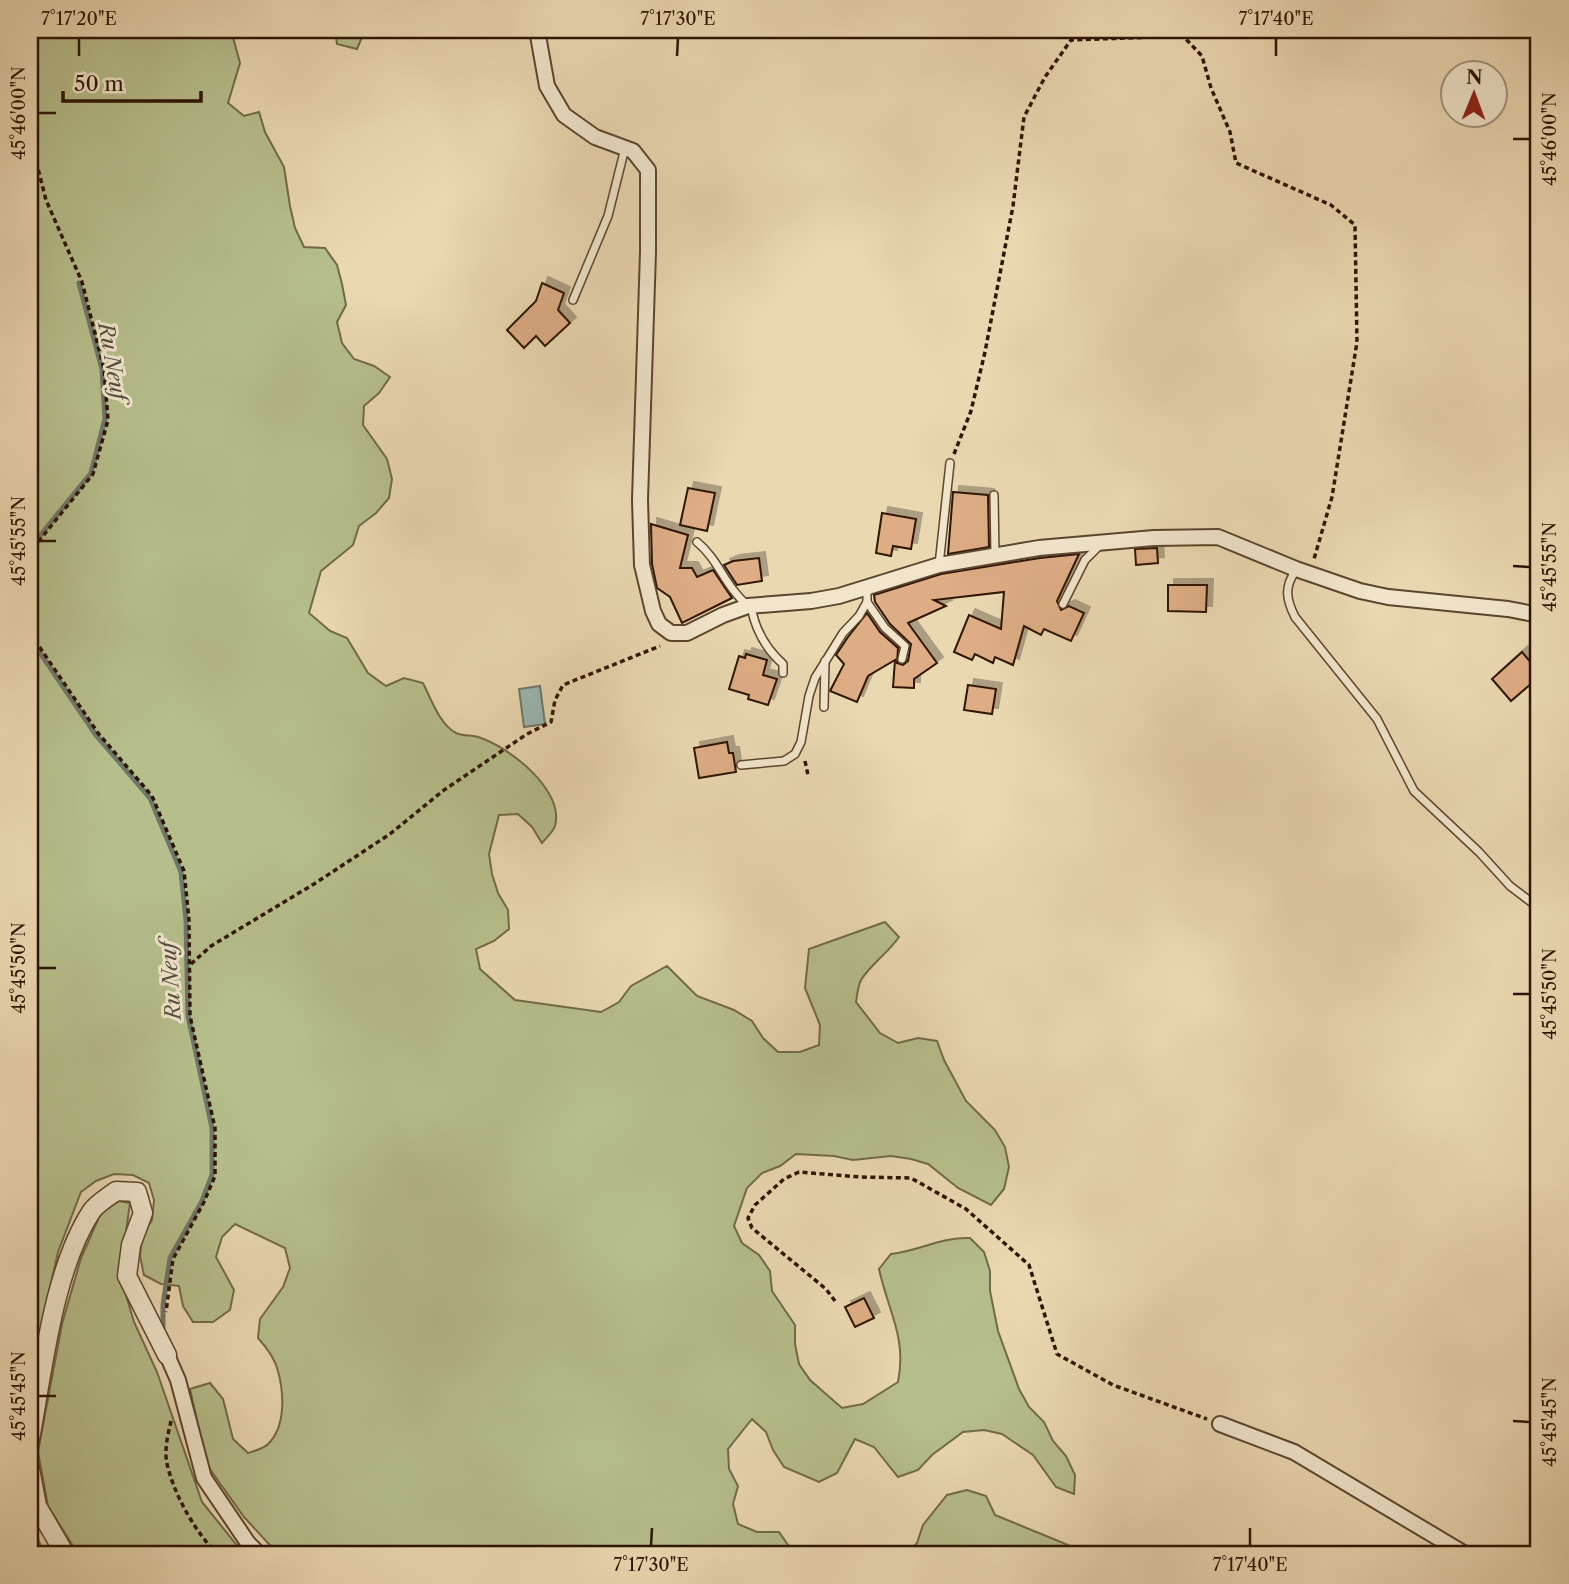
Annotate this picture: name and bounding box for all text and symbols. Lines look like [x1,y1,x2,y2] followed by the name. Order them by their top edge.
[41,8,117,30] text: 7°17'20"E
[640,8,716,30] text: 7°17'30"E
[1238,8,1314,30] text: 7°17'40"E
[63,60,201,104] scale bar
[1440,60,1510,130] north arrow
[8,66,30,160] text: 45°46'00"N
[1466,66,1483,89] text: N
[74,71,124,96] text: 50 m
[1539,92,1561,186] text: 45°46'00"N
[93,318,133,409] water label: Ru Neuf
[8,496,30,586] text: 45°45'55"N
[1539,522,1561,612] text: 45°45'55"N
[8,922,30,1014] text: 45°45'50"N
[155,934,186,1023] water label: Ru Neuf
[1539,948,1561,1040] text: 45°45'50"N
[8,1351,30,1441] text: 45°45'45"N
[1539,1377,1561,1467] text: 45°45'45"N
[613,1554,689,1576] text: 7°17'30"E
[1212,1554,1288,1576] text: 7°17'40"E

